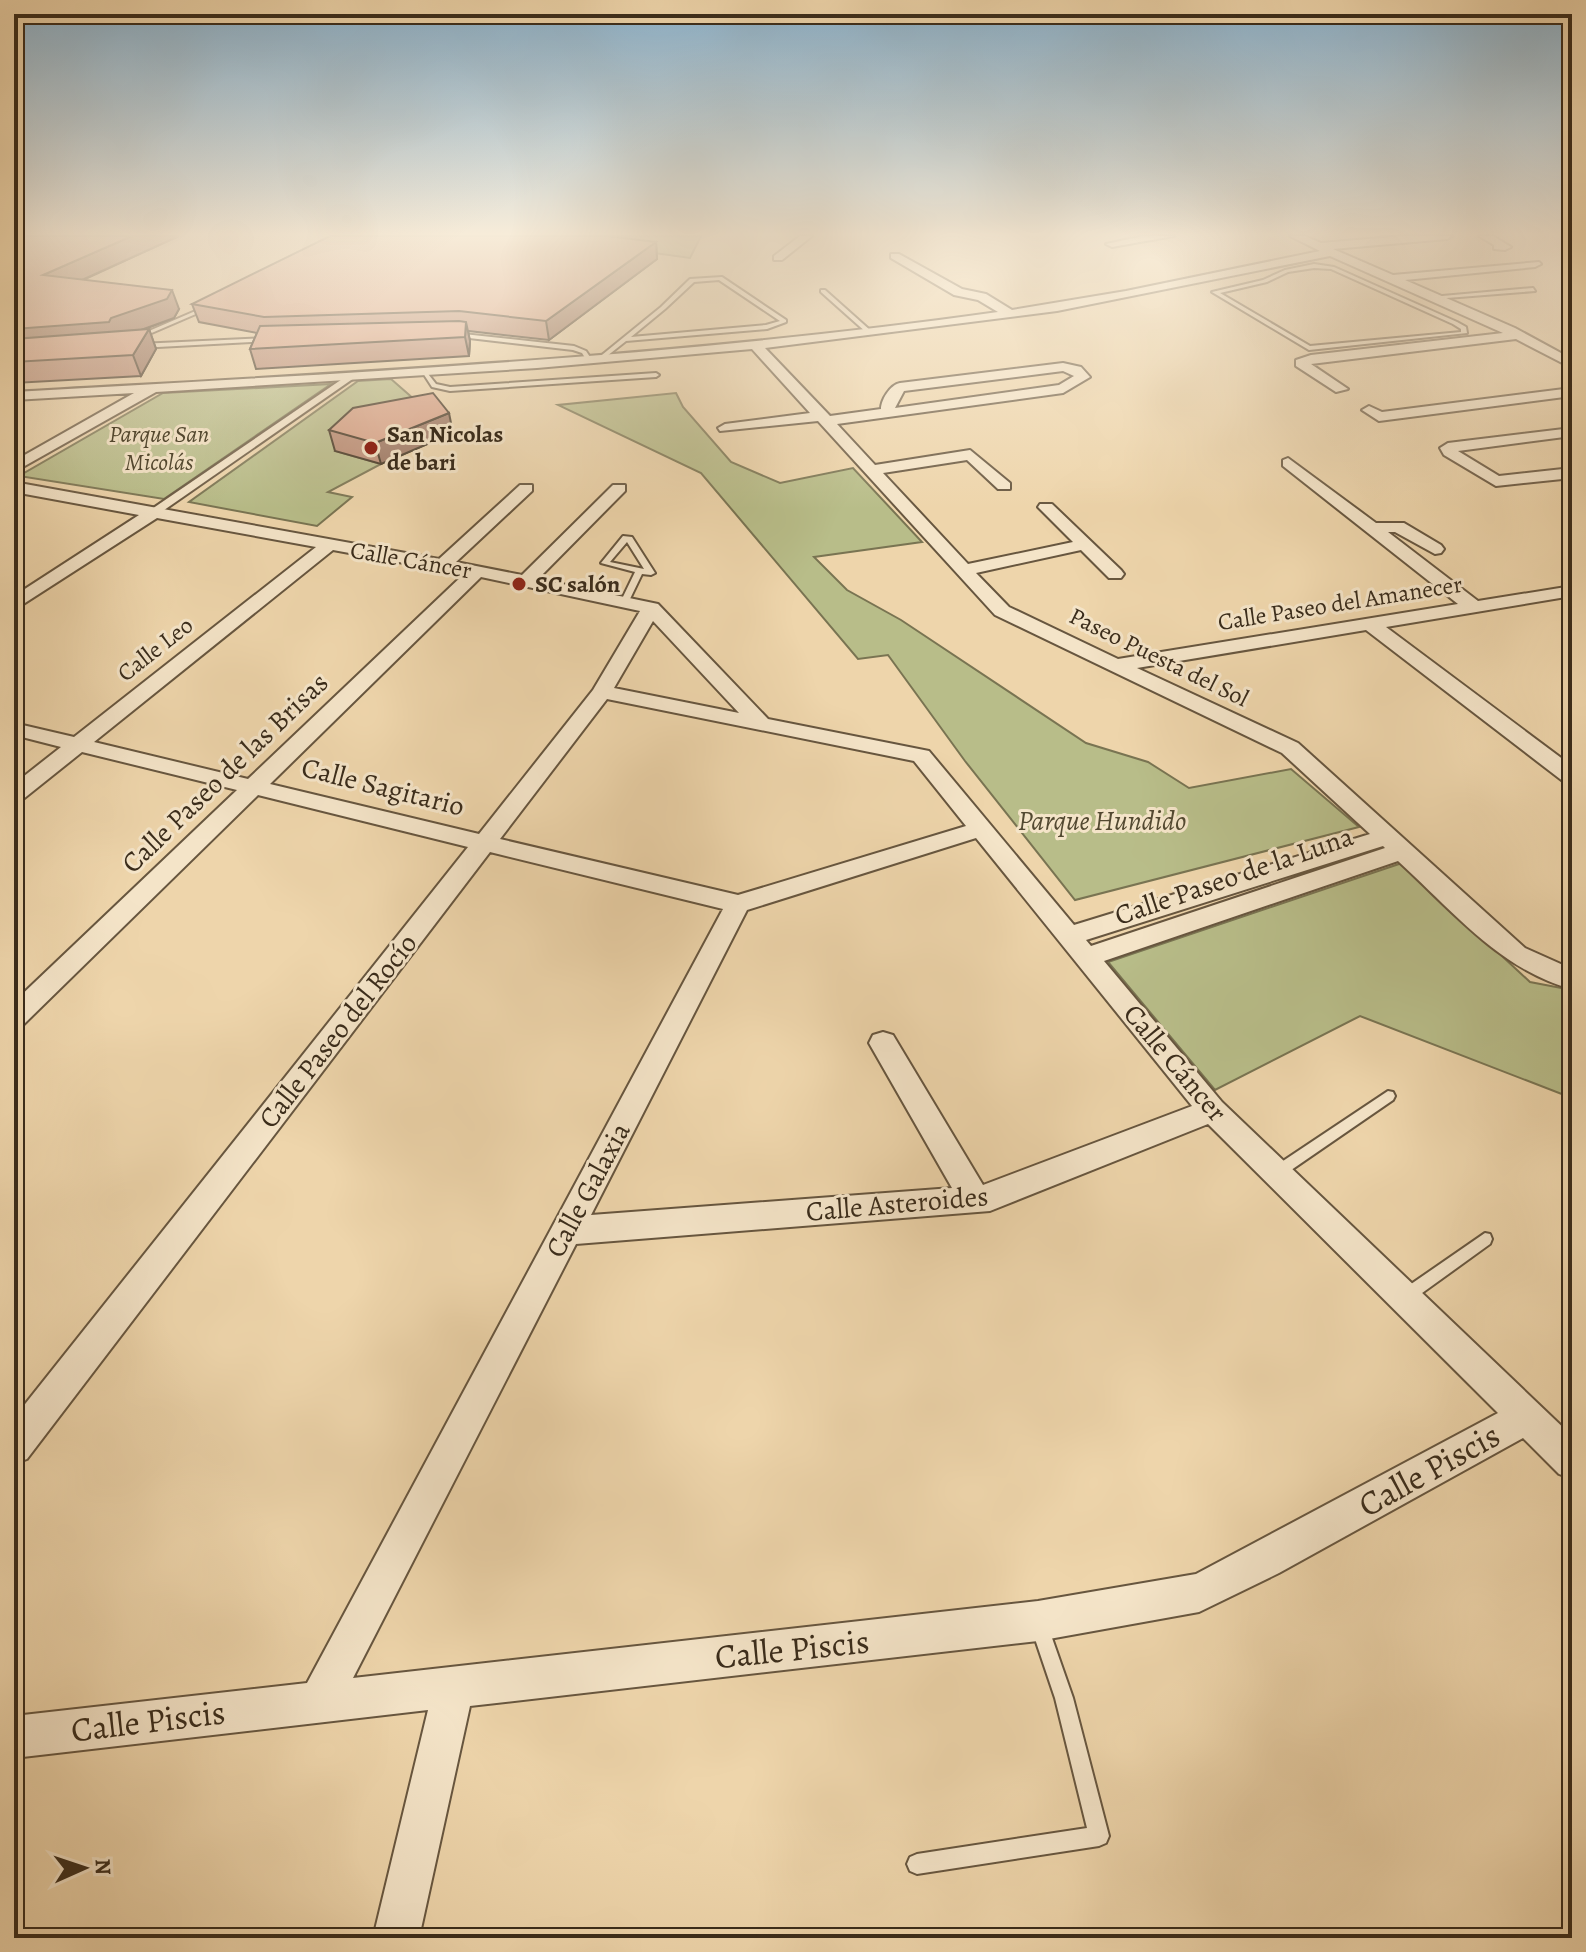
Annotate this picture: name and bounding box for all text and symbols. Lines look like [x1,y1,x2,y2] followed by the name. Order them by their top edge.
[109,418,209,478] park label: Parque San Micolás
[387,418,503,478] place label: San Nicolas de bari
[362,439,380,457] marker: San Nicolas de bari
[348,534,474,586] street label: Calle Cáncer
[535,568,621,600] place label: SC salón
[1215,568,1465,638] street label: Calle Paseo del Amanecer
[510,575,528,593] marker: SC salón
[1064,600,1254,714] street label: Paseo Puesta del Sol
[110,609,200,689] street label: Calle Leo
[113,664,337,882] street label: Calle Paseo de las Brisas
[298,748,468,826] street label: Calle Sagitario
[1018,802,1186,840] park label: Parque Hundido
[1110,817,1358,935] street label: Calle Paseo de la Luna
[250,926,426,1136] street label: Calle Paseo del Rocío
[1114,996,1236,1130] street label: Calle Cáncer
[537,1116,639,1264] street label: Calle Galaxia
[804,1177,990,1231] street label: Calle Asteroides
[1350,1412,1508,1528] street label: Calle Piscis
[712,1618,872,1680] street label: Calle Piscis
[68,1688,228,1754] street label: Calle Piscis
[44,1828,124,1908] north arrow
[88,1858,118,1876] text: N

